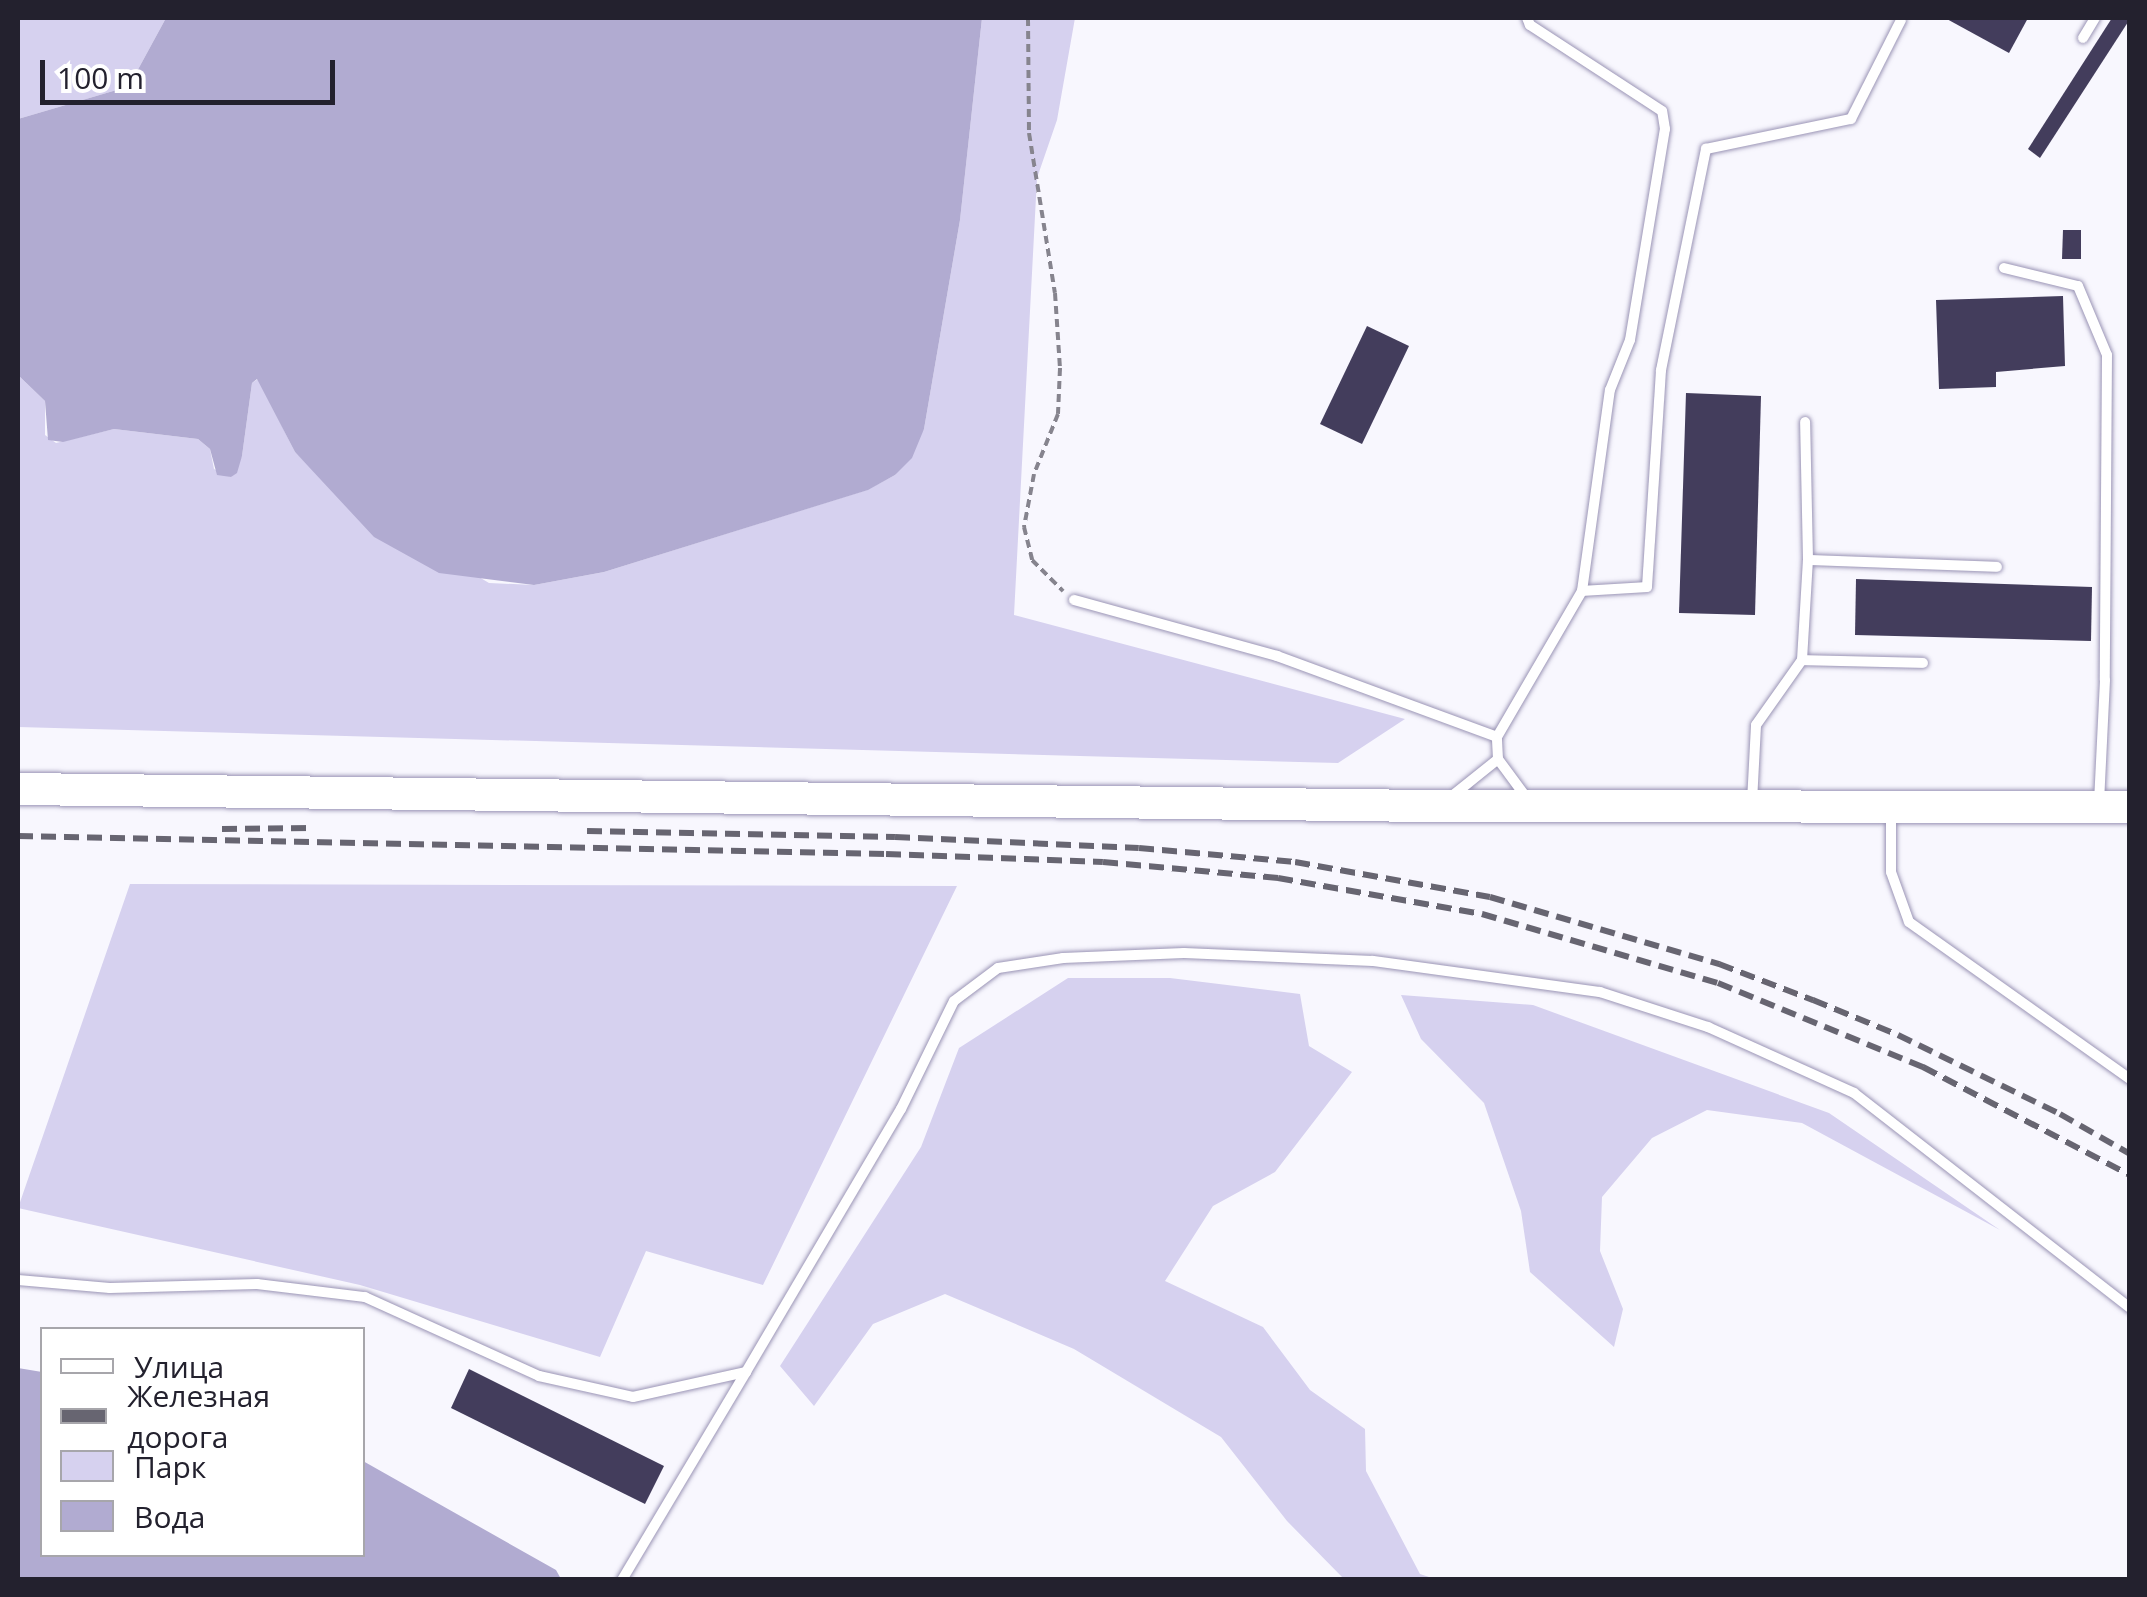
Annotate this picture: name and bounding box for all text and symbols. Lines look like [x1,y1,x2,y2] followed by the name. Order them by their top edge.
[45,40,340,102] scale bar
[57,57,144,98] text: 100 m
[40,1327,365,1557] legend
[134,1346,224,1387] text: Улица
[127,1375,270,1457] text: Железная дорога
[134,1446,206,1487] text: Парк
[134,1496,205,1537] text: Вода

